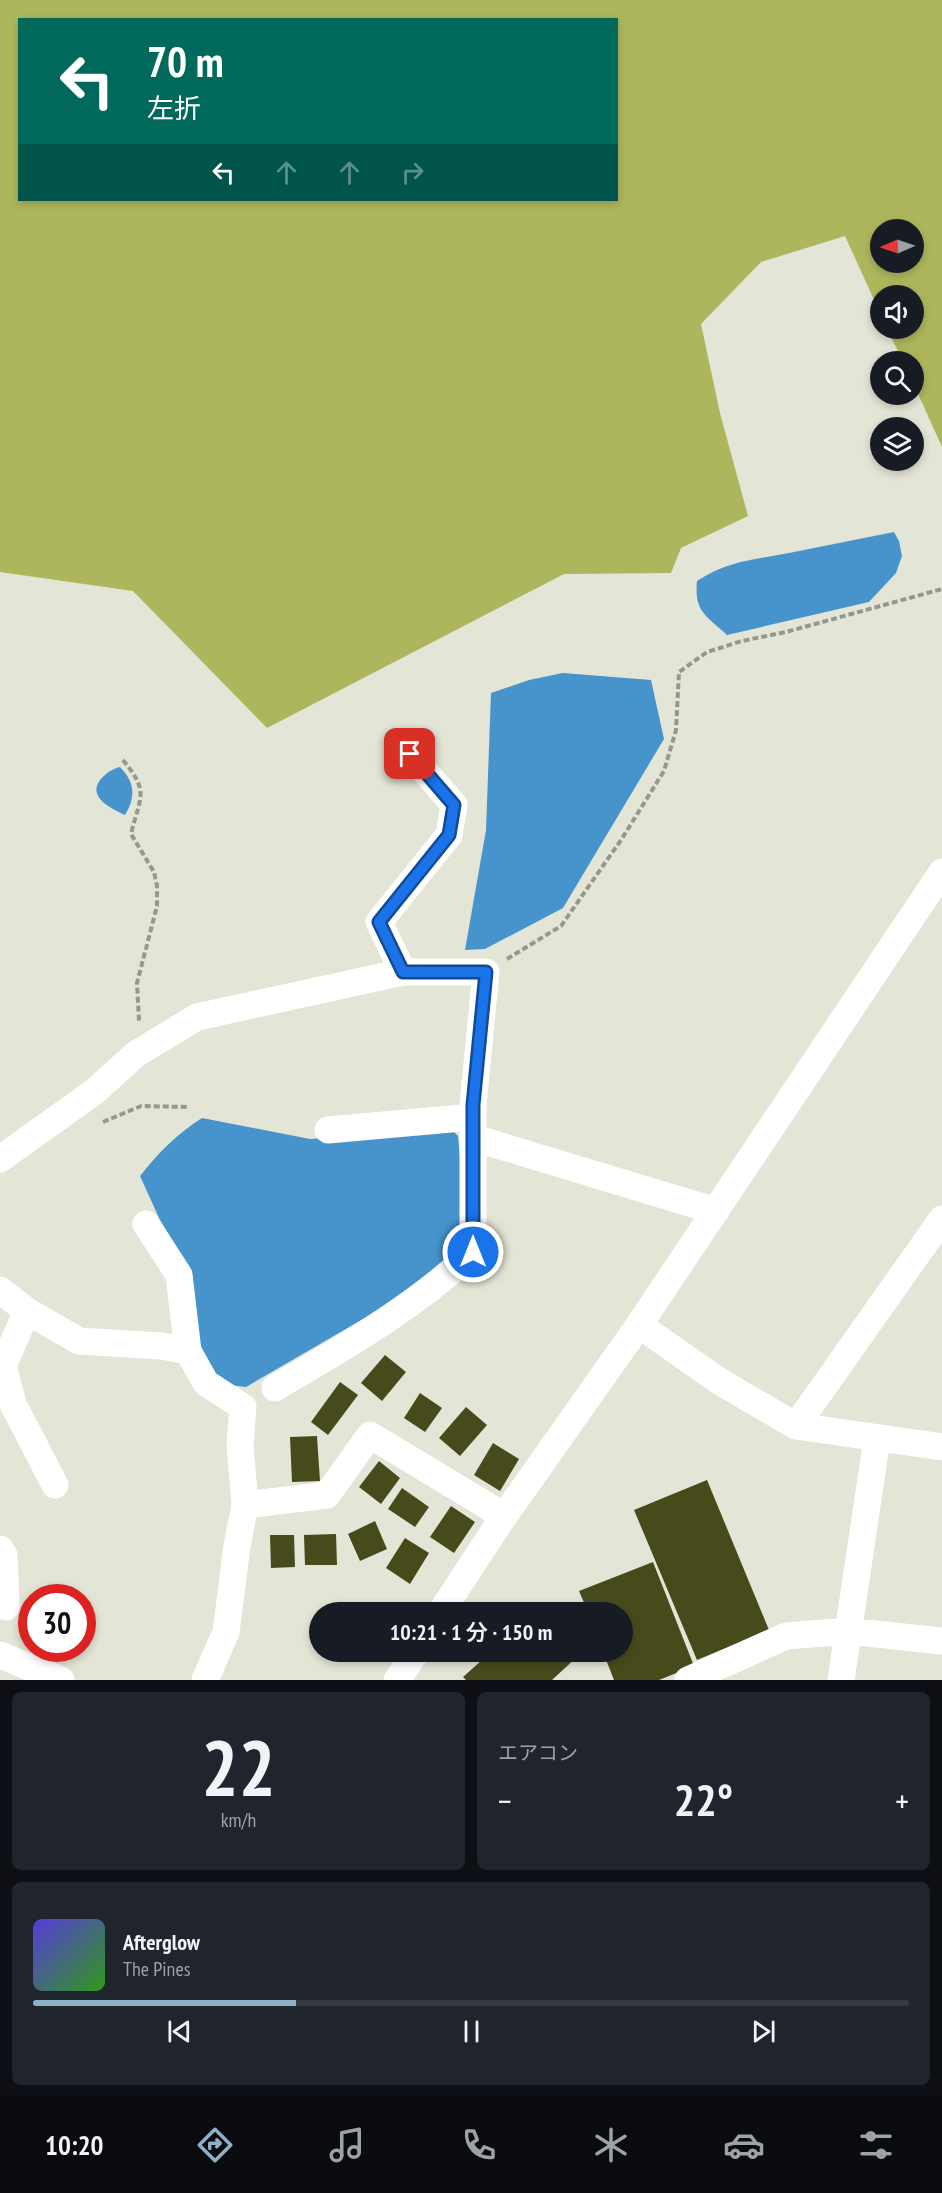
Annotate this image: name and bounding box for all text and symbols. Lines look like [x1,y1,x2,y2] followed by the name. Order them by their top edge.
[147,34,224,89] text: 70 m
[48,42,126,120] icon: left
[147,91,201,125] text: 左折
[207,156,240,189] icon: left
[270,156,303,189] icon: ahead
[333,156,366,189] icon: ahead
[396,156,429,189] icon: right
[870,219,924,273] north arrow
[870,219,924,471] map controls
[870,285,924,339] button: sound
[870,351,924,405] button: search
[870,417,924,471] button: layers
[384,728,435,779] pin
[393,737,426,770] icon: arrive
[441,1220,505,1284] position arrow
[18,1584,96,1662] speed limit sign: 30
[390,1618,552,1646] text: 10:21 · 1 分 · 150 m
[201,1717,276,1818] text: 22
[498,1740,578,1766] text: エアコン
[674,1770,733,1828] text: 22°
[498,1779,512,1822] text: −
[895,1779,909,1822] text: +
[221,1807,256,1833] text: km/h
[123,1928,200,1956] text: Afterglow
[123,1956,190,1982] text: The Pines
[163,2015,196,2048] icon: previous
[455,2015,488,2048] icon: pause
[747,2015,780,2048] icon: next
[194,2124,236,2166] icon: directions
[326,2124,368,2166] icon: music
[458,2124,500,2166] icon: phone
[590,2124,632,2166] icon: climate
[723,2124,765,2166] icon: car
[855,2124,897,2166] icon: filters
[45,2128,104,2162] text: 10:20

